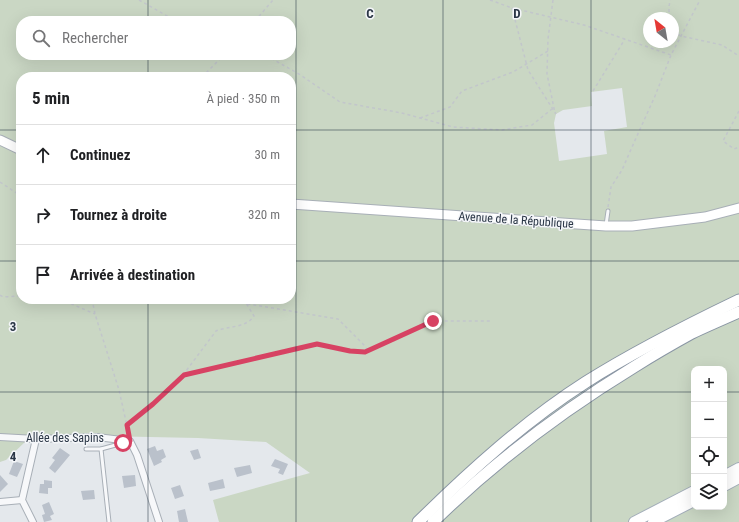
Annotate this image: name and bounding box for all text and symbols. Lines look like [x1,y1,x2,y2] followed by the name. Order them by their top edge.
[366,6,374,21] text: C
[513,6,521,21] text: D
[643,12,679,48] north arrow
[16,16,296,60] search box
[30,27,52,49] icon: search
[62,29,128,47] text: Rechercher
[32,88,70,108] text: 5 min
[206,91,280,106] text: À pied · 350 m
[32,144,54,166] icon: ahead
[70,146,131,164] text: Continuez
[254,147,280,162] text: 30 m
[32,204,54,226] icon: right
[70,206,167,224] text: Tournez à droite
[248,207,280,222] text: 320 m
[458,209,574,231] street label: Avenue de la République
[32,264,54,286] icon: arrive
[70,266,195,284] text: Arrivée à destination
[424,312,442,330] route end
[10,319,16,334] text: 3
[691,366,727,510] map controls
[691,366,727,402] button: +
[691,402,727,438] button: −
[26,431,104,445] street label: Allée des Sapins
[114,434,132,452] route start
[691,438,727,474] button: locate
[10,449,17,464] text: 4
[691,474,727,510] button: layers

